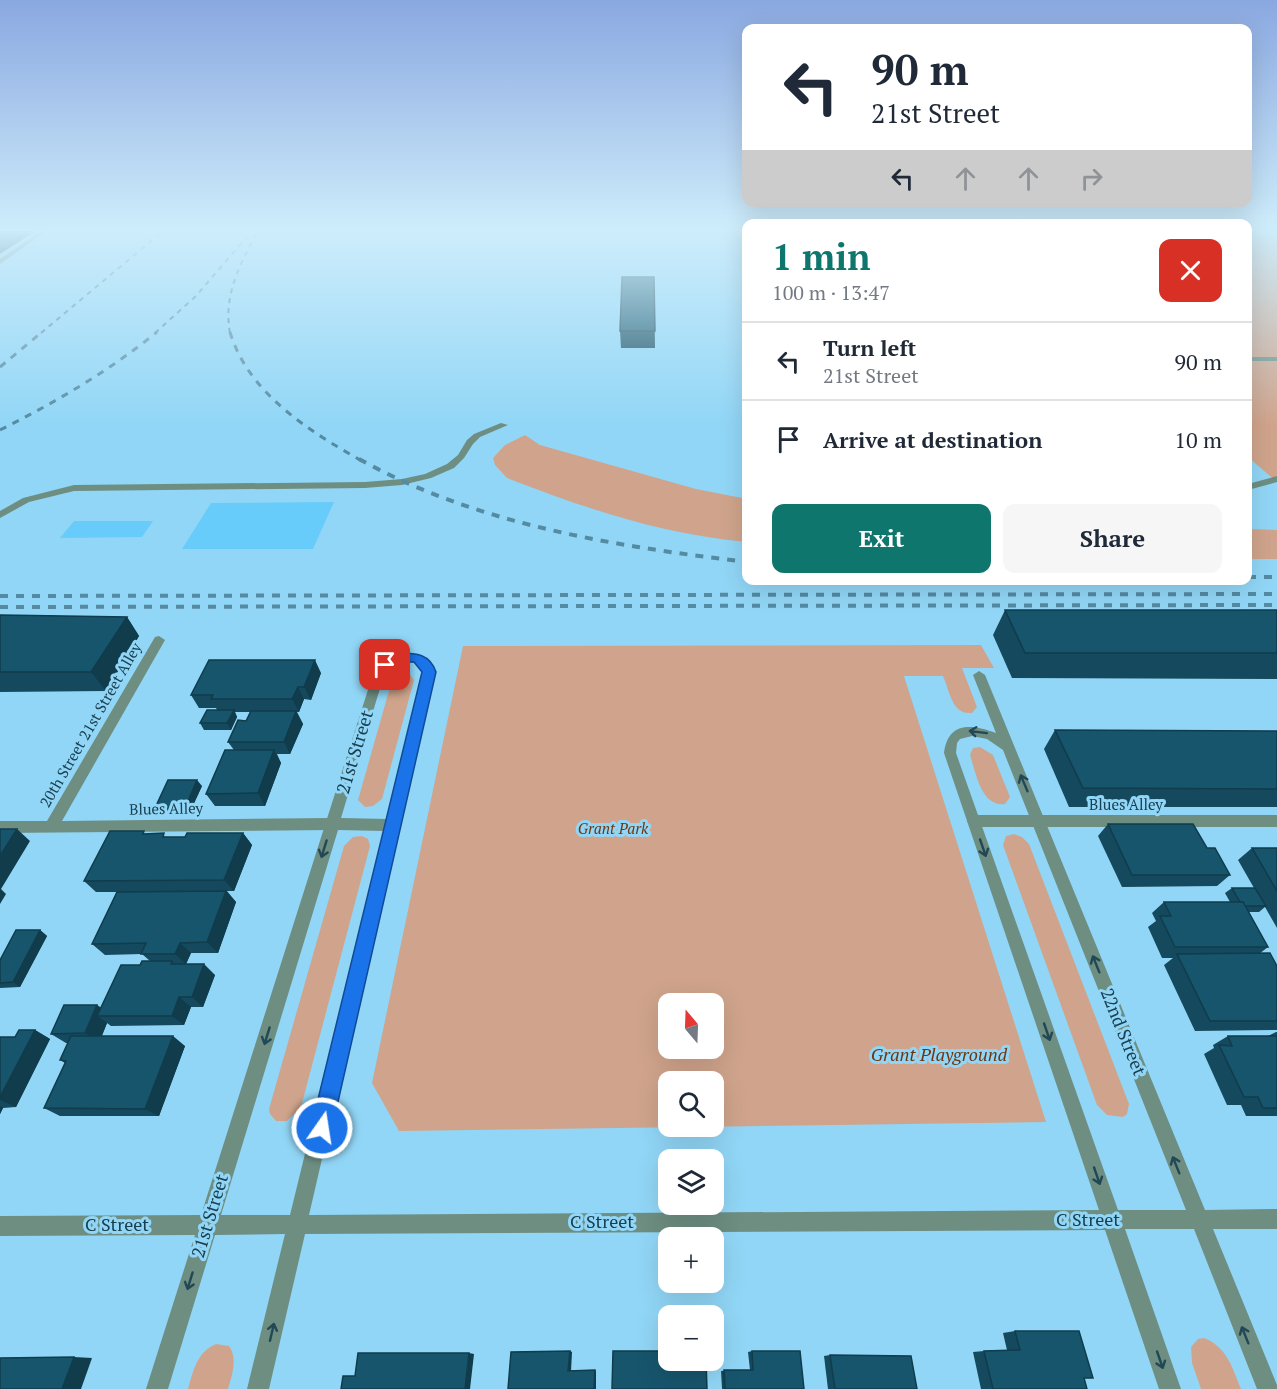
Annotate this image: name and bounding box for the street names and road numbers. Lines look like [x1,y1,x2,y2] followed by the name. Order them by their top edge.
[35,638,146,810] street label: 20th Street 21st Street Alley
[330,707,378,796] street label: 21st Street
[1089,794,1163,814] street label: Blues Alley
[129,797,204,819] street label: Blues Alley
[1096,984,1152,1079] street label: 22nd Street
[185,1171,233,1260] street label: 21st Street
[1056,1207,1120,1231] street label: C Street
[570,1209,634,1233] street label: C Street
[85,1212,149,1236] street label: C Street

